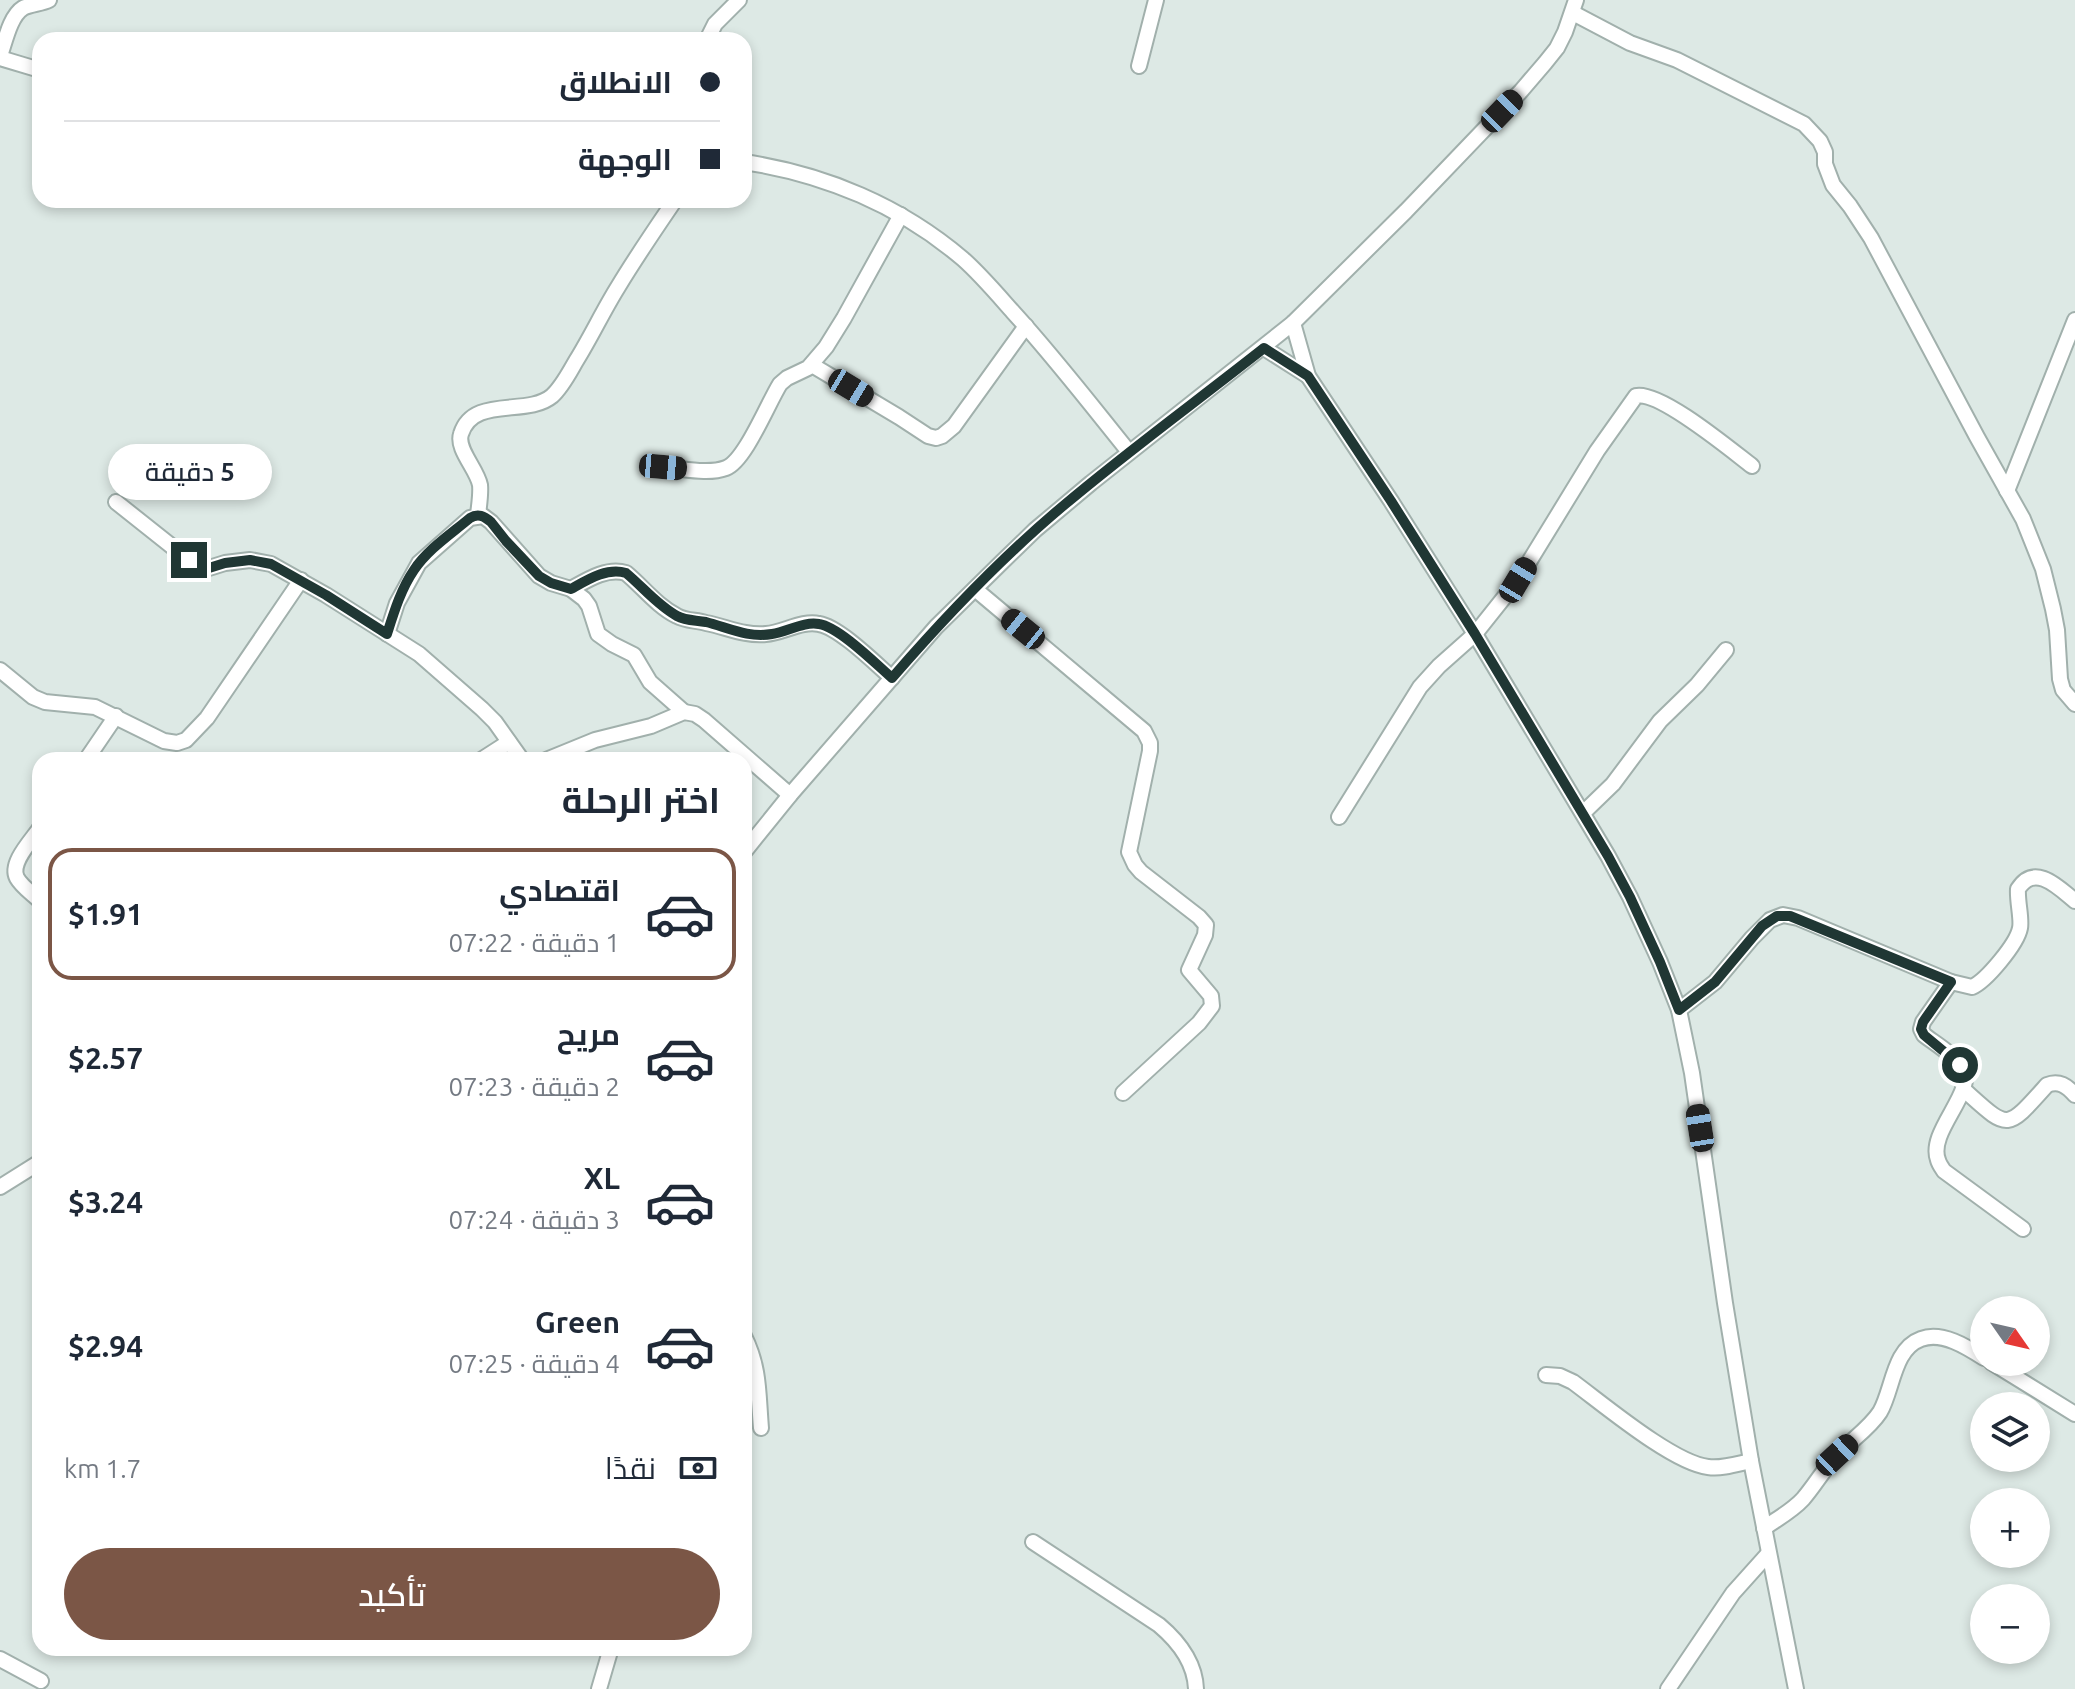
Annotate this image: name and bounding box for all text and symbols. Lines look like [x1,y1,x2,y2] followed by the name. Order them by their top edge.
[559,65,672,99] text: الانطلاق
[1477,85,1527,137] car
[578,142,672,176] text: الوجهة
[824,365,878,411] car
[107,444,271,500] callout: 5 دقيقة
[638,453,688,481] car
[145,457,235,486] text: 5 دقيقة
[171,542,207,578] route end
[1495,553,1541,607] car
[997,605,1049,653] car
[562,779,720,820] text: اختر الرحلة
[499,873,620,907] text: اقتصادي
[644,878,716,950] icon: car
[68,897,143,931] text: $1.91
[448,928,620,957] text: 1 دقيقة · 07:22
[557,1017,620,1051] text: مريح
[644,1022,716,1094] icon: car
[68,1041,143,1075] text: $2.57
[1942,1047,1978,1083] route start
[448,1072,620,1101] text: 2 دقيقة · 07:23
[1684,1102,1716,1154] car
[584,1161,620,1195] text: XL
[644,1166,716,1238] icon: car
[68,1185,143,1219] text: $3.24
[448,1205,620,1234] text: 3 دقيقة · 07:24
[1970,1296,2050,1376] north arrow
[1970,1296,2050,1664] map controls
[535,1305,620,1339] text: Green
[644,1310,716,1382] icon: car
[68,1329,143,1363] text: $2.94
[448,1349,620,1378] text: 4 دقيقة · 07:25
[1970,1392,2050,1472] button: layers
[1811,1430,1863,1480] car
[676,1446,720,1490] icon: cash
[605,1451,656,1485] text: نقدًا
[64,1454,141,1483] text: 1.7 km
[1970,1488,2050,1568] button: +
[64,1548,720,1640] button: تأكيد
[1970,1584,2050,1664] button: −

